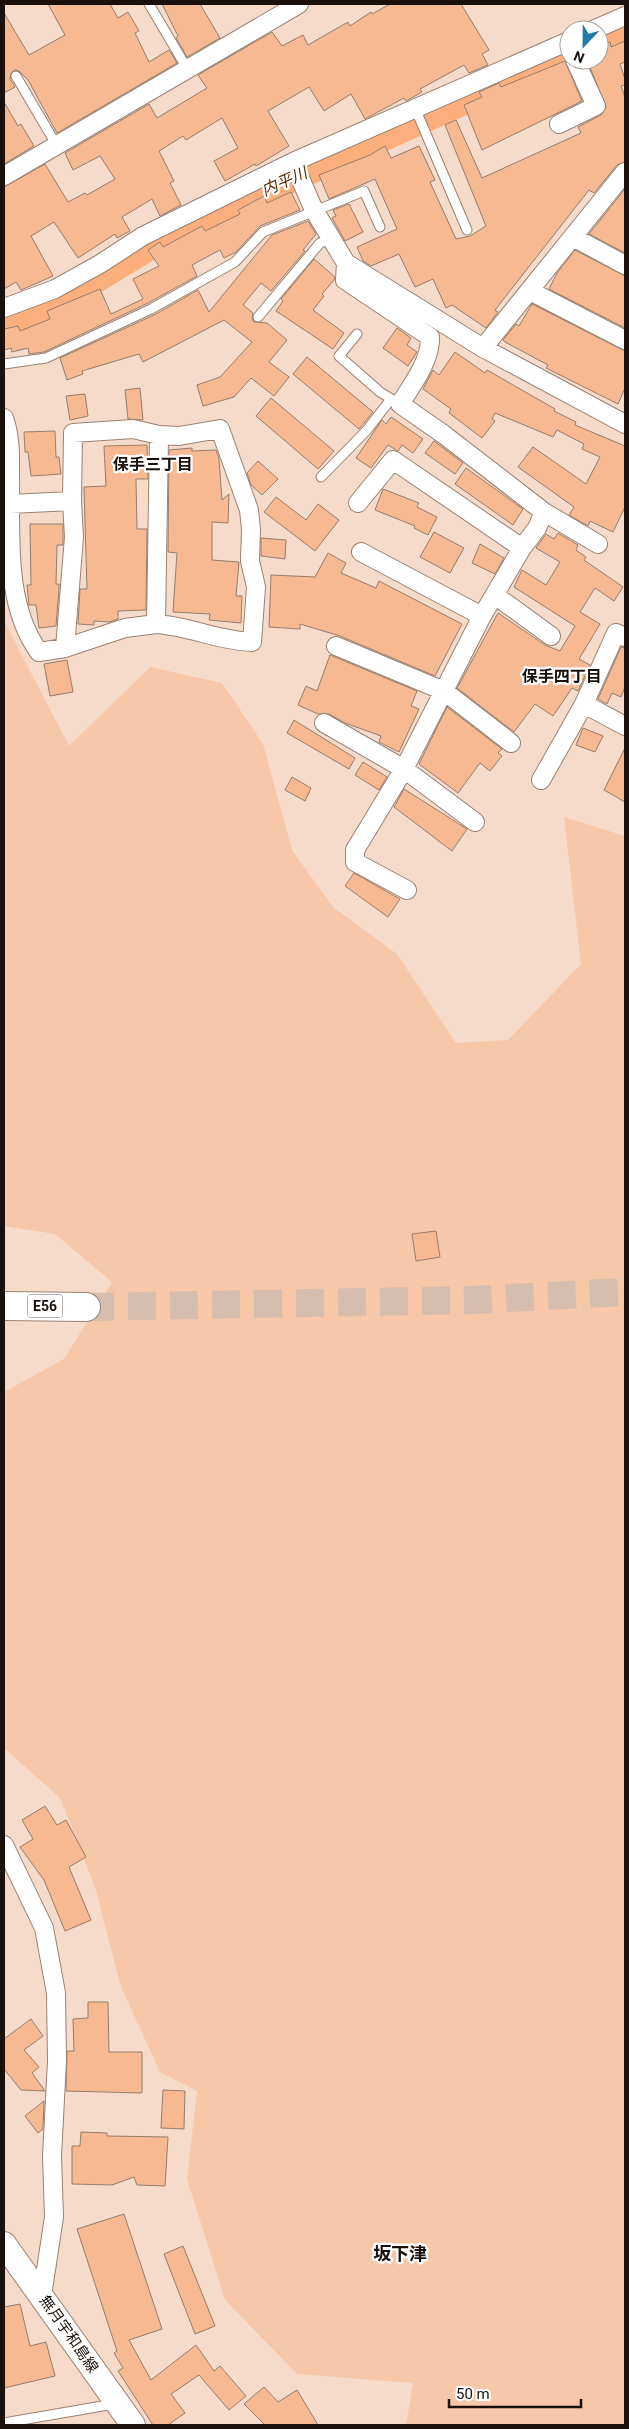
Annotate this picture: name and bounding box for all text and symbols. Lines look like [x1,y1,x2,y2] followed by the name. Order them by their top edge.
[559,20,609,70] north arrow
[572,48,587,66] text: N
[258,162,312,200] water label: 内平川
[113,455,193,474] district label: 保手三丁目
[522,667,602,686] district label: 保手四丁目
[28,1294,62,1318] road number: E56
[373,2243,427,2264] district label: 坂下津
[36,2292,102,2376] street label: 無月宇和島線
[449,2376,582,2408] scale bar
[456,2385,490,2403] text: 50 m

